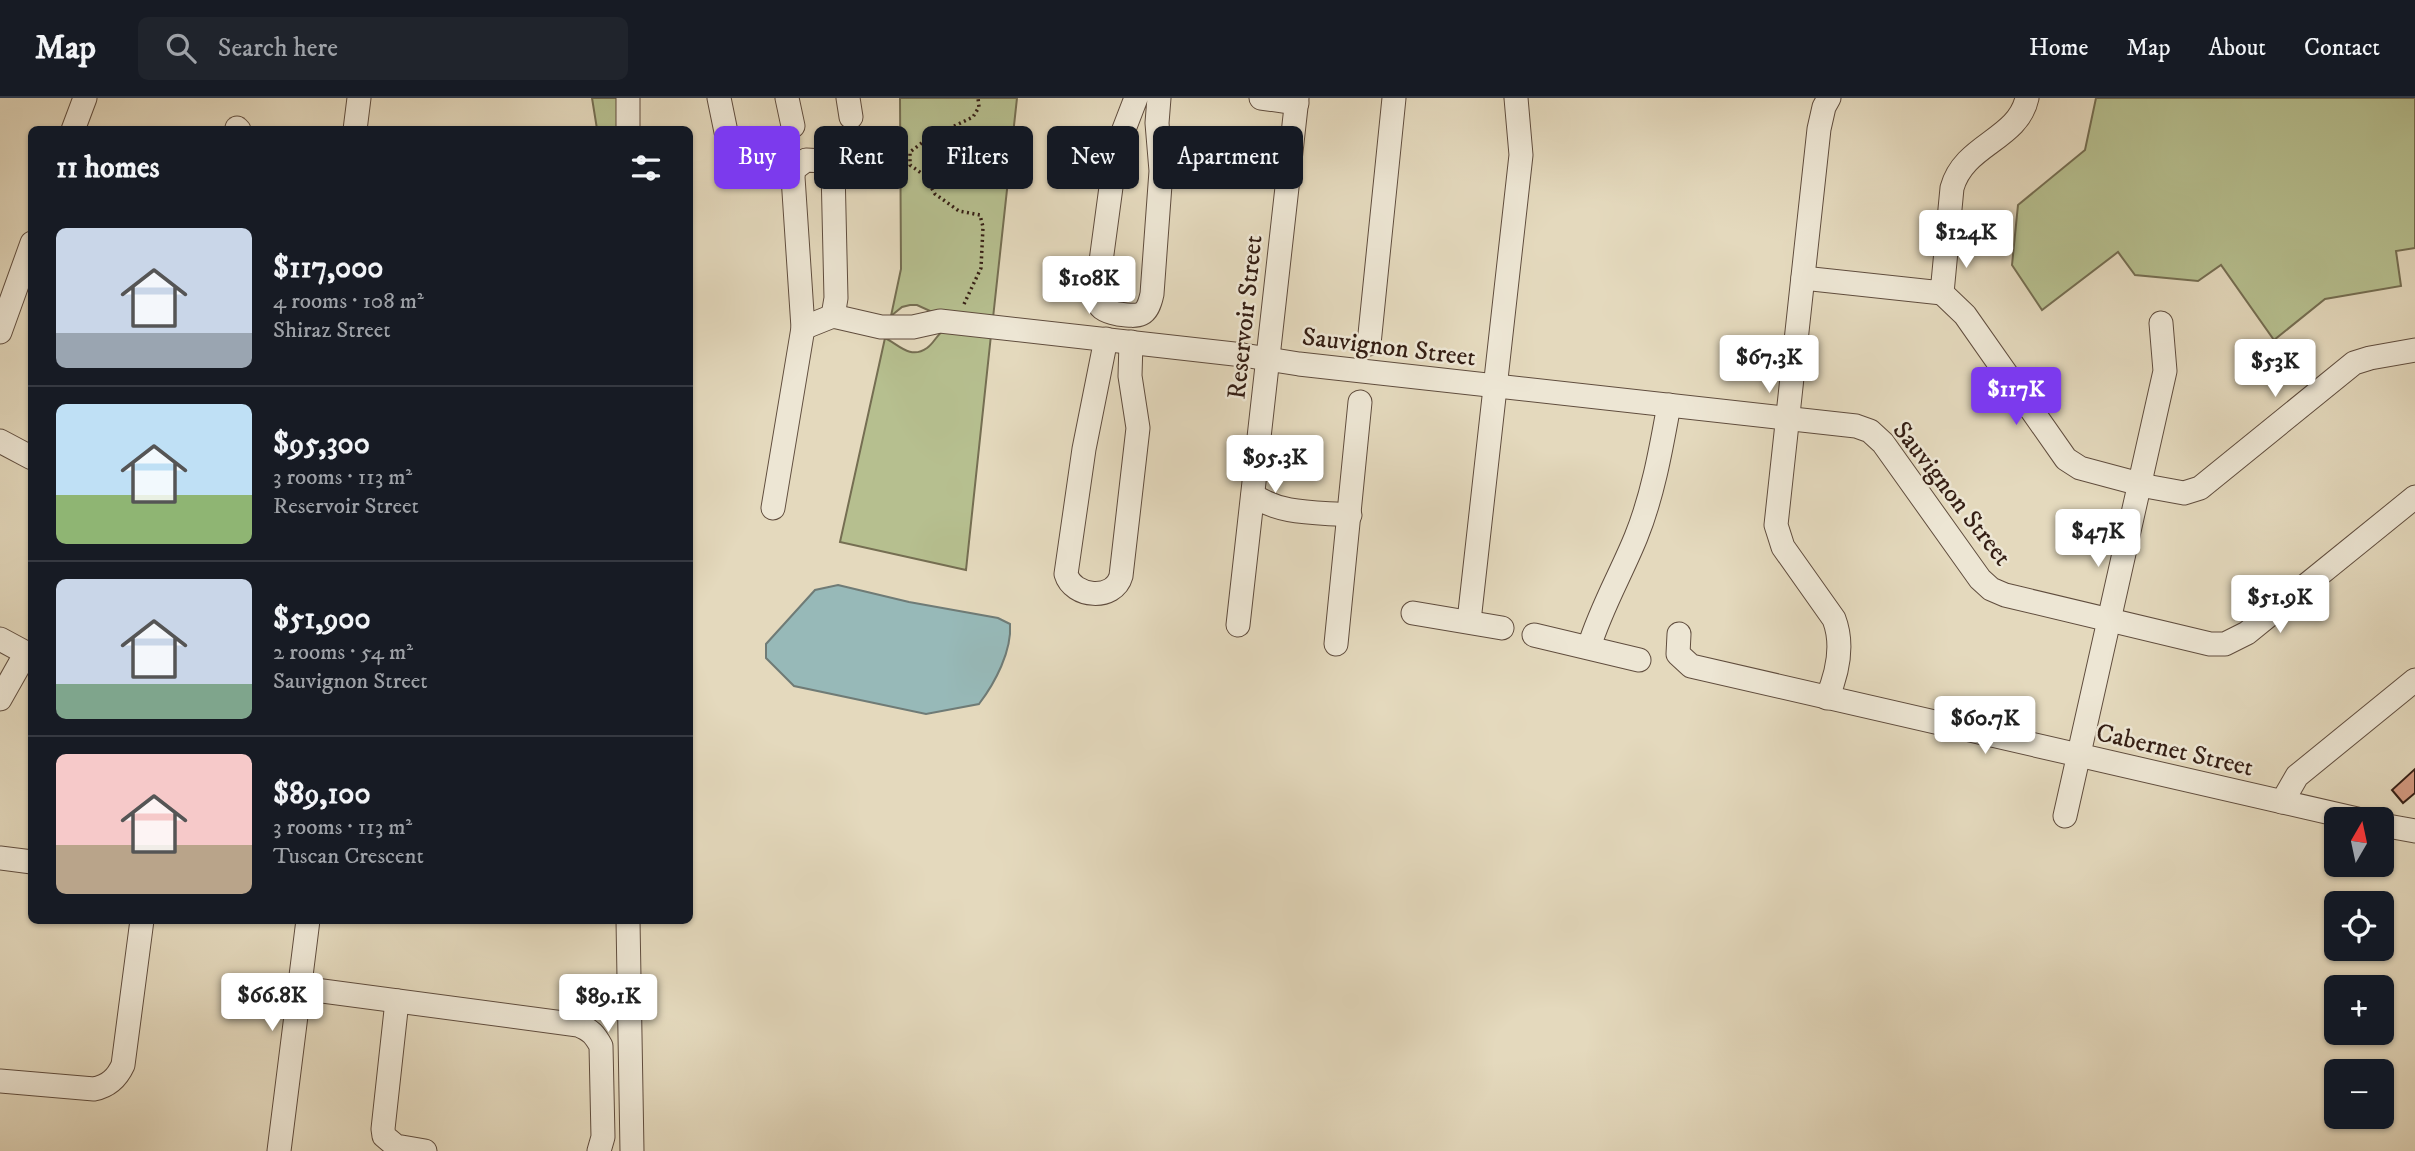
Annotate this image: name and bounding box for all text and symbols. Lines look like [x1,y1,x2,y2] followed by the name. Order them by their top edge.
[138,17,628,80] search box
[35,28,96,69] text: Map
[162,29,200,67] icon: search
[218,32,338,65] text: Search here
[2029,33,2088,63] text: Home
[2126,33,2171,63] text: Map
[2209,33,2266,63] text: About
[2304,33,2380,63] text: Contact
[714,126,800,189] chip: Buy
[814,126,908,189] chip: Rent
[922,126,1033,189] chip: Filters
[1047,126,1139,189] chip: New
[1153,126,1303,189] chip: Apartment
[627,149,665,187] icon: filters
[56,150,160,187] text: 11 homes
[1917,211,2015,270] pin: $124K
[1935,218,1997,247] text: $124K
[1220,233,1271,401] street label: Reservoir Street
[273,250,384,287] text: $117,000
[112,256,196,340] icon: home
[1040,256,1138,316] pin: $108K
[1059,264,1119,293] text: $108K
[273,287,424,316] text: 4 rooms · 108 m²
[273,316,391,345] text: Shiraz Street
[1300,320,1478,375] street label: Sauvignon Street
[1712,336,1826,395] pin: $67.3K
[2234,340,2316,399] pin: $53K
[1736,343,1802,372] text: $67.3K
[2251,347,2299,376] text: $53K
[1967,368,2065,427] pin: $117K
[1987,375,2045,404] text: $117K
[1885,415,2019,573] street label: Sauvignon Street
[273,426,370,463] text: $95,300
[112,432,196,516] icon: home
[1218,436,1332,495] pin: $95.3K
[1243,443,1307,472] text: $95.3K
[273,463,412,492] text: 3 rooms · 113 m²
[273,492,419,521] text: Reservoir Street
[2057,510,2139,569] pin: $47K
[2071,517,2125,546] text: $47K
[2223,575,2337,635] pin: $51.9K
[2247,583,2313,612] text: $51.9K
[273,601,371,638] text: $51,900
[112,607,196,691] icon: home
[273,638,413,667] text: 2 rooms · 54 m²
[273,667,428,696] text: Sauvignon Street
[1928,696,2042,756] pin: $60.7K
[1950,704,2020,733] text: $60.7K
[2093,716,2257,785] street label: Cabernet Street
[273,776,371,813] text: $89,100
[112,782,196,866] icon: home
[2324,807,2394,877] north arrow
[2324,807,2394,1129] map controls
[273,813,412,842] text: 3 rooms · 113 m²
[273,842,424,871] text: Tuscan Crescent
[2324,891,2394,961] button: locate
[215,974,329,1033] pin: $66.8K
[551,974,665,1034] pin: $89.1K
[2324,975,2394,1045] button: +
[237,981,307,1010] text: $66.8K
[575,982,641,1011] text: $89.1K
[2324,1059,2394,1129] button: −

